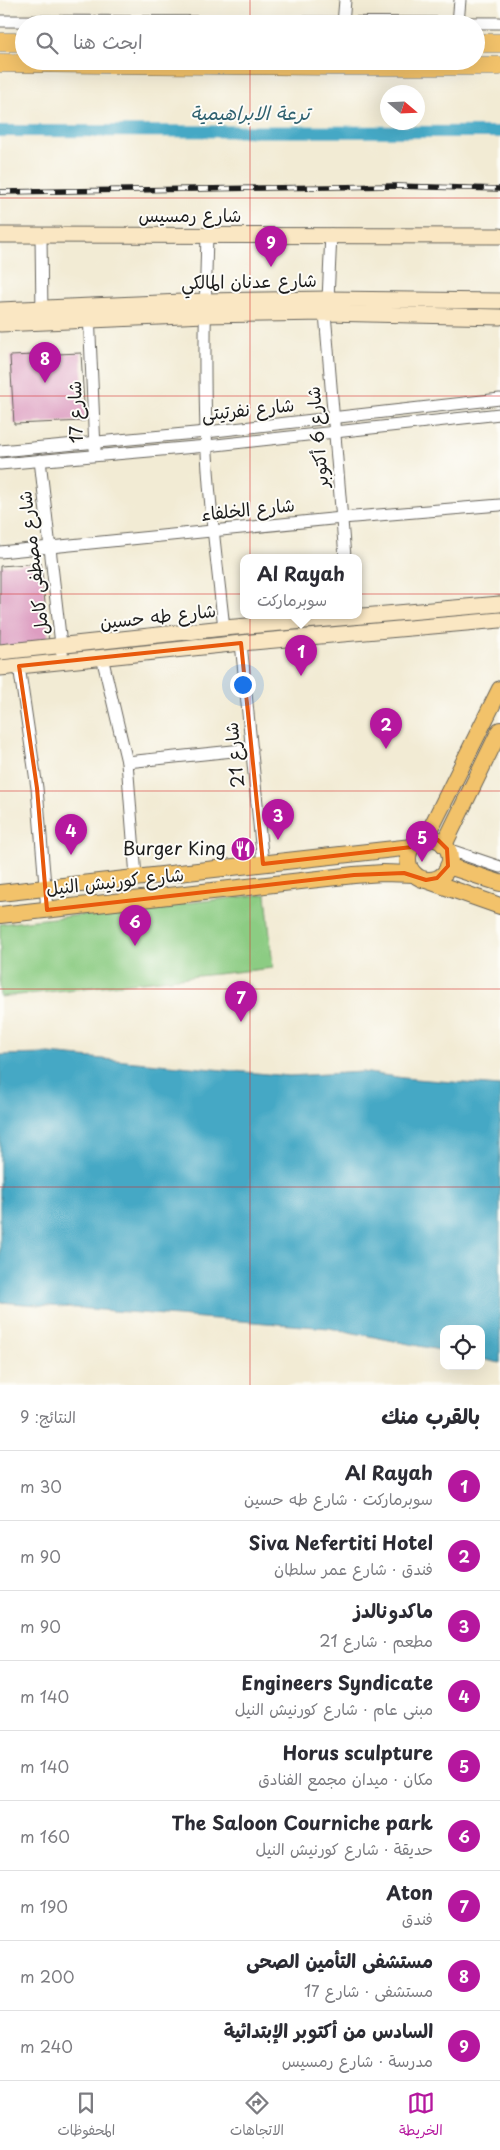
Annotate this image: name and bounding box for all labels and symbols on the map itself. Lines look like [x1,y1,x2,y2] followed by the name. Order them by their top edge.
[380,85,425,130] north arrow
[191,98,313,126] water label: ترعة الابراهيمية
[138,201,242,228] street label: شارع رمسيس
[255,226,287,267] pin: 9
[181,266,317,299] street label: شارع عدنان المالكي
[29,342,61,383] pin: 8
[60,380,89,444] street label: شارع 17
[299,385,335,491] street label: شارع 6 أكتوبر
[200,390,296,427] street label: شارع نفرتيتى
[10,490,55,637] street label: شارع مصطفى كامل
[200,490,296,527] street label: شارع الخلفاء
[98,596,217,635] street label: شارع طه حسين
[285,635,317,676] pin: 1
[230,672,256,698] your location
[370,708,402,749] pin: 2
[217,721,250,789] street label: شارع 21
[262,799,294,840] pin: 3
[55,814,87,855] pin: 4
[406,821,438,862] pin: 5
[123,834,226,861] place label: Burger King
[230,836,256,862] restaurant icon: Burger King
[45,860,185,901] street label: شارع كورنيش النيل
[119,905,151,946] pin: 6
[225,981,257,1022] pin: 7

